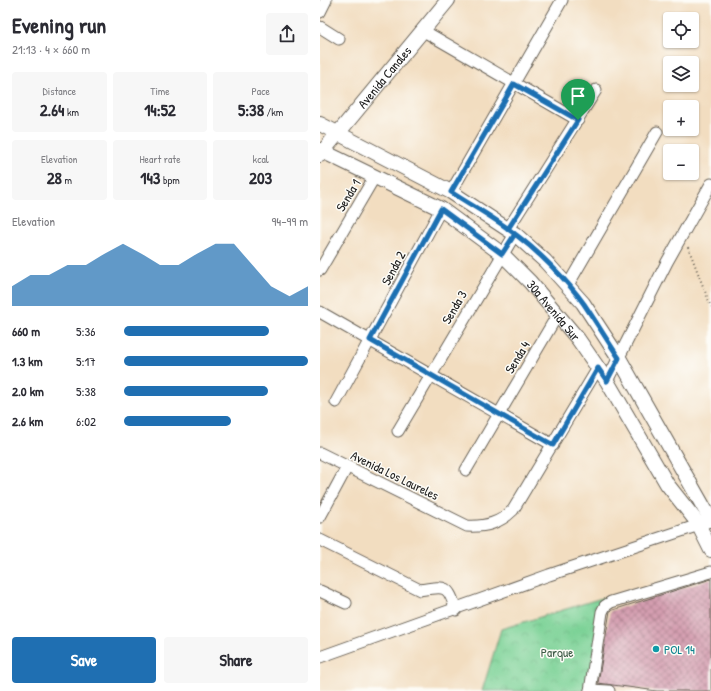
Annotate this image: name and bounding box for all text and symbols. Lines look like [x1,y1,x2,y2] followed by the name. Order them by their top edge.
[12,10,106,40] text: Evening run
[663,12,699,180] map controls
[663,12,699,48] button: locate
[266,13,308,55] button: share
[12,40,90,58] text: 21:13 · 4 × 660 m
[353,42,415,112] street label: Avenida Canales
[663,56,699,92] button: layers
[561,79,595,120] pin
[43,84,76,98] text: Distance
[150,84,170,98] text: Time
[252,84,270,98] text: Pace
[567,85,589,107] icon: arrive
[40,98,64,121] text: 2.64
[144,98,176,121] text: 14:52
[238,98,264,121] text: 5:38
[663,100,699,136] button: +
[64,105,79,119] text: km
[264,105,283,119] text: /km
[663,144,699,180] button: −
[41,152,78,166] text: Elevation
[139,152,181,166] text: Heart rate
[253,152,269,166] text: kcal
[47,166,62,189] text: 28
[140,166,160,189] text: 143
[249,166,272,189] text: 203
[62,173,72,187] text: m
[160,173,180,187] text: bpm
[331,175,365,215] street label: Senda 1
[12,212,55,230] text: Elevation
[272,212,308,230] text: 94–99 m
[377,248,409,288] street label: Senda 2
[523,276,585,345] street label: 30a Avenida Sur
[437,287,471,327] street label: Senda 3
[12,322,40,340] text: 660 m
[76,322,96,340] text: 5:36
[500,337,534,377] street label: Senda 4
[12,352,43,370] text: 1.3 km
[76,352,96,370] text: 5:17
[12,382,44,400] text: 2.0 km
[76,382,96,400] text: 5:38
[12,412,43,430] text: 2.6 km
[76,412,96,430] text: 6:02
[348,446,442,504] street label: Avenida Los Laureles
[12,637,156,683] button: Save
[164,637,308,683] button: Share
[664,640,695,658] place label: POL 14
[541,643,573,661] park label: Parque
[651,644,661,654] marker: POL 14

